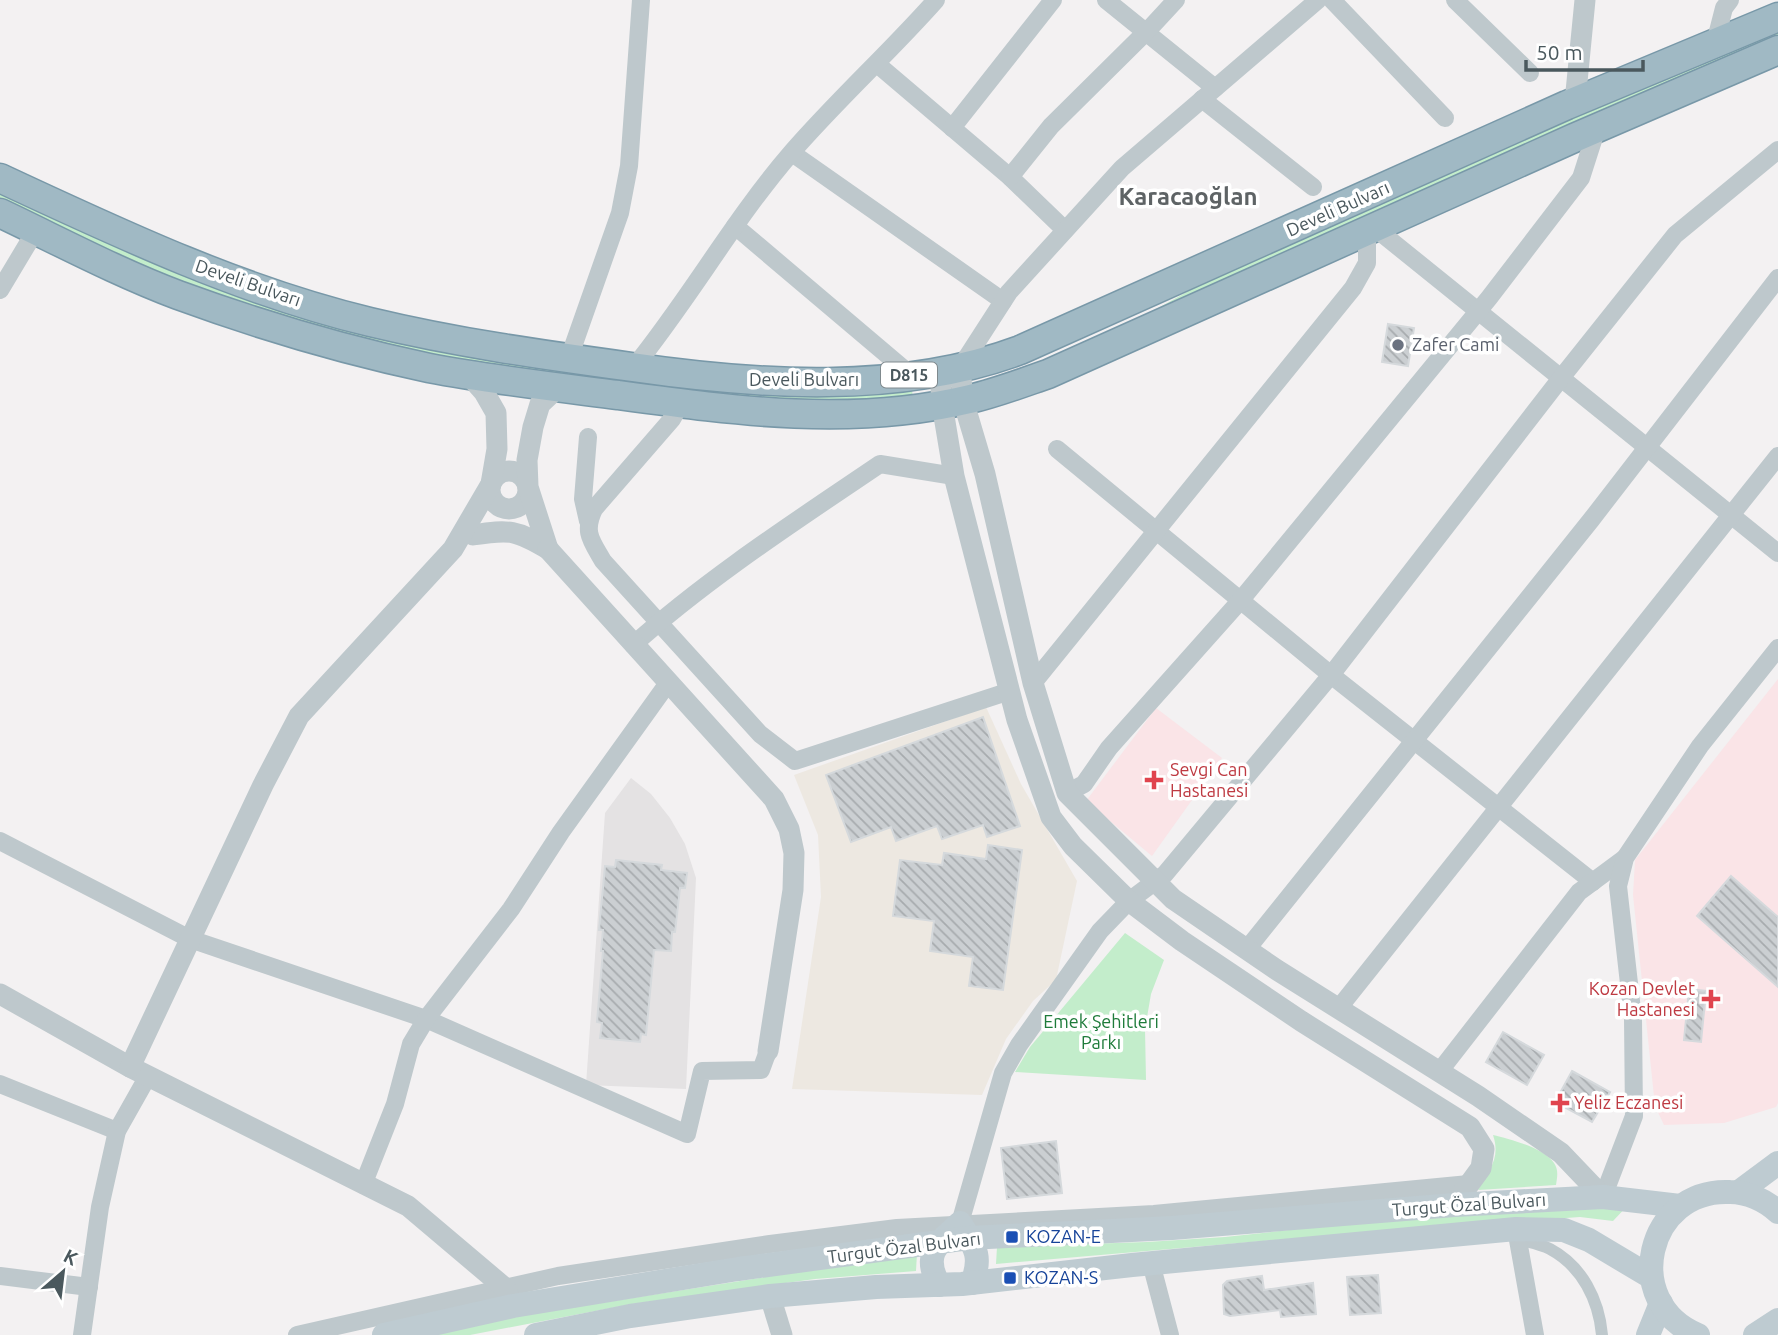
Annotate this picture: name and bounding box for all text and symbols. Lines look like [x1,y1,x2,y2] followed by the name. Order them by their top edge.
[1526,28,1643,72] scale bar
[1536,40,1583,64] text: 50 m
[1283,177,1392,240] street label: Develi Bulvarı
[1118,183,1258,210] district label: Karacaoğlan
[193,255,304,309] street label: Develi Bulvarı
[1412,334,1499,354] place label: Zafer Cami
[1390,337,1406,353] marker: Zafer Cami
[881,362,937,388] road number: D815
[749,369,859,389] street label: Develi Bulvarı
[1170,759,1248,800] place label: Sevgi Can Hastanesi
[1144,770,1164,790] marker: Sevgi Can Hastanesi
[1589,978,1695,1019] place label: Kozan Devlet Hastanesi
[1701,989,1721,1009] marker: Kozan Devlet Hastanesi
[1043,1011,1159,1052] park label: Emek Şehitleri Parkı
[1574,1092,1683,1112] place label: Yeliz Eczanesi
[1552,1095,1568,1111] marker: Yeliz Eczanesi
[1391,1189,1547,1219] street label: Turgut Özal Bulvarı
[1026,1226,1101,1246] place label: KOZAN-E
[826,1228,982,1266] street label: Turgut Özal Bulvarı
[1004,1229,1020,1245] marker: KOZAN-E
[28,1237,98,1307] north arrow
[60,1244,82,1270] text: K
[1024,1267,1098,1287] place label: KOZAN-S
[1002,1270,1018,1286] marker: KOZAN-S

